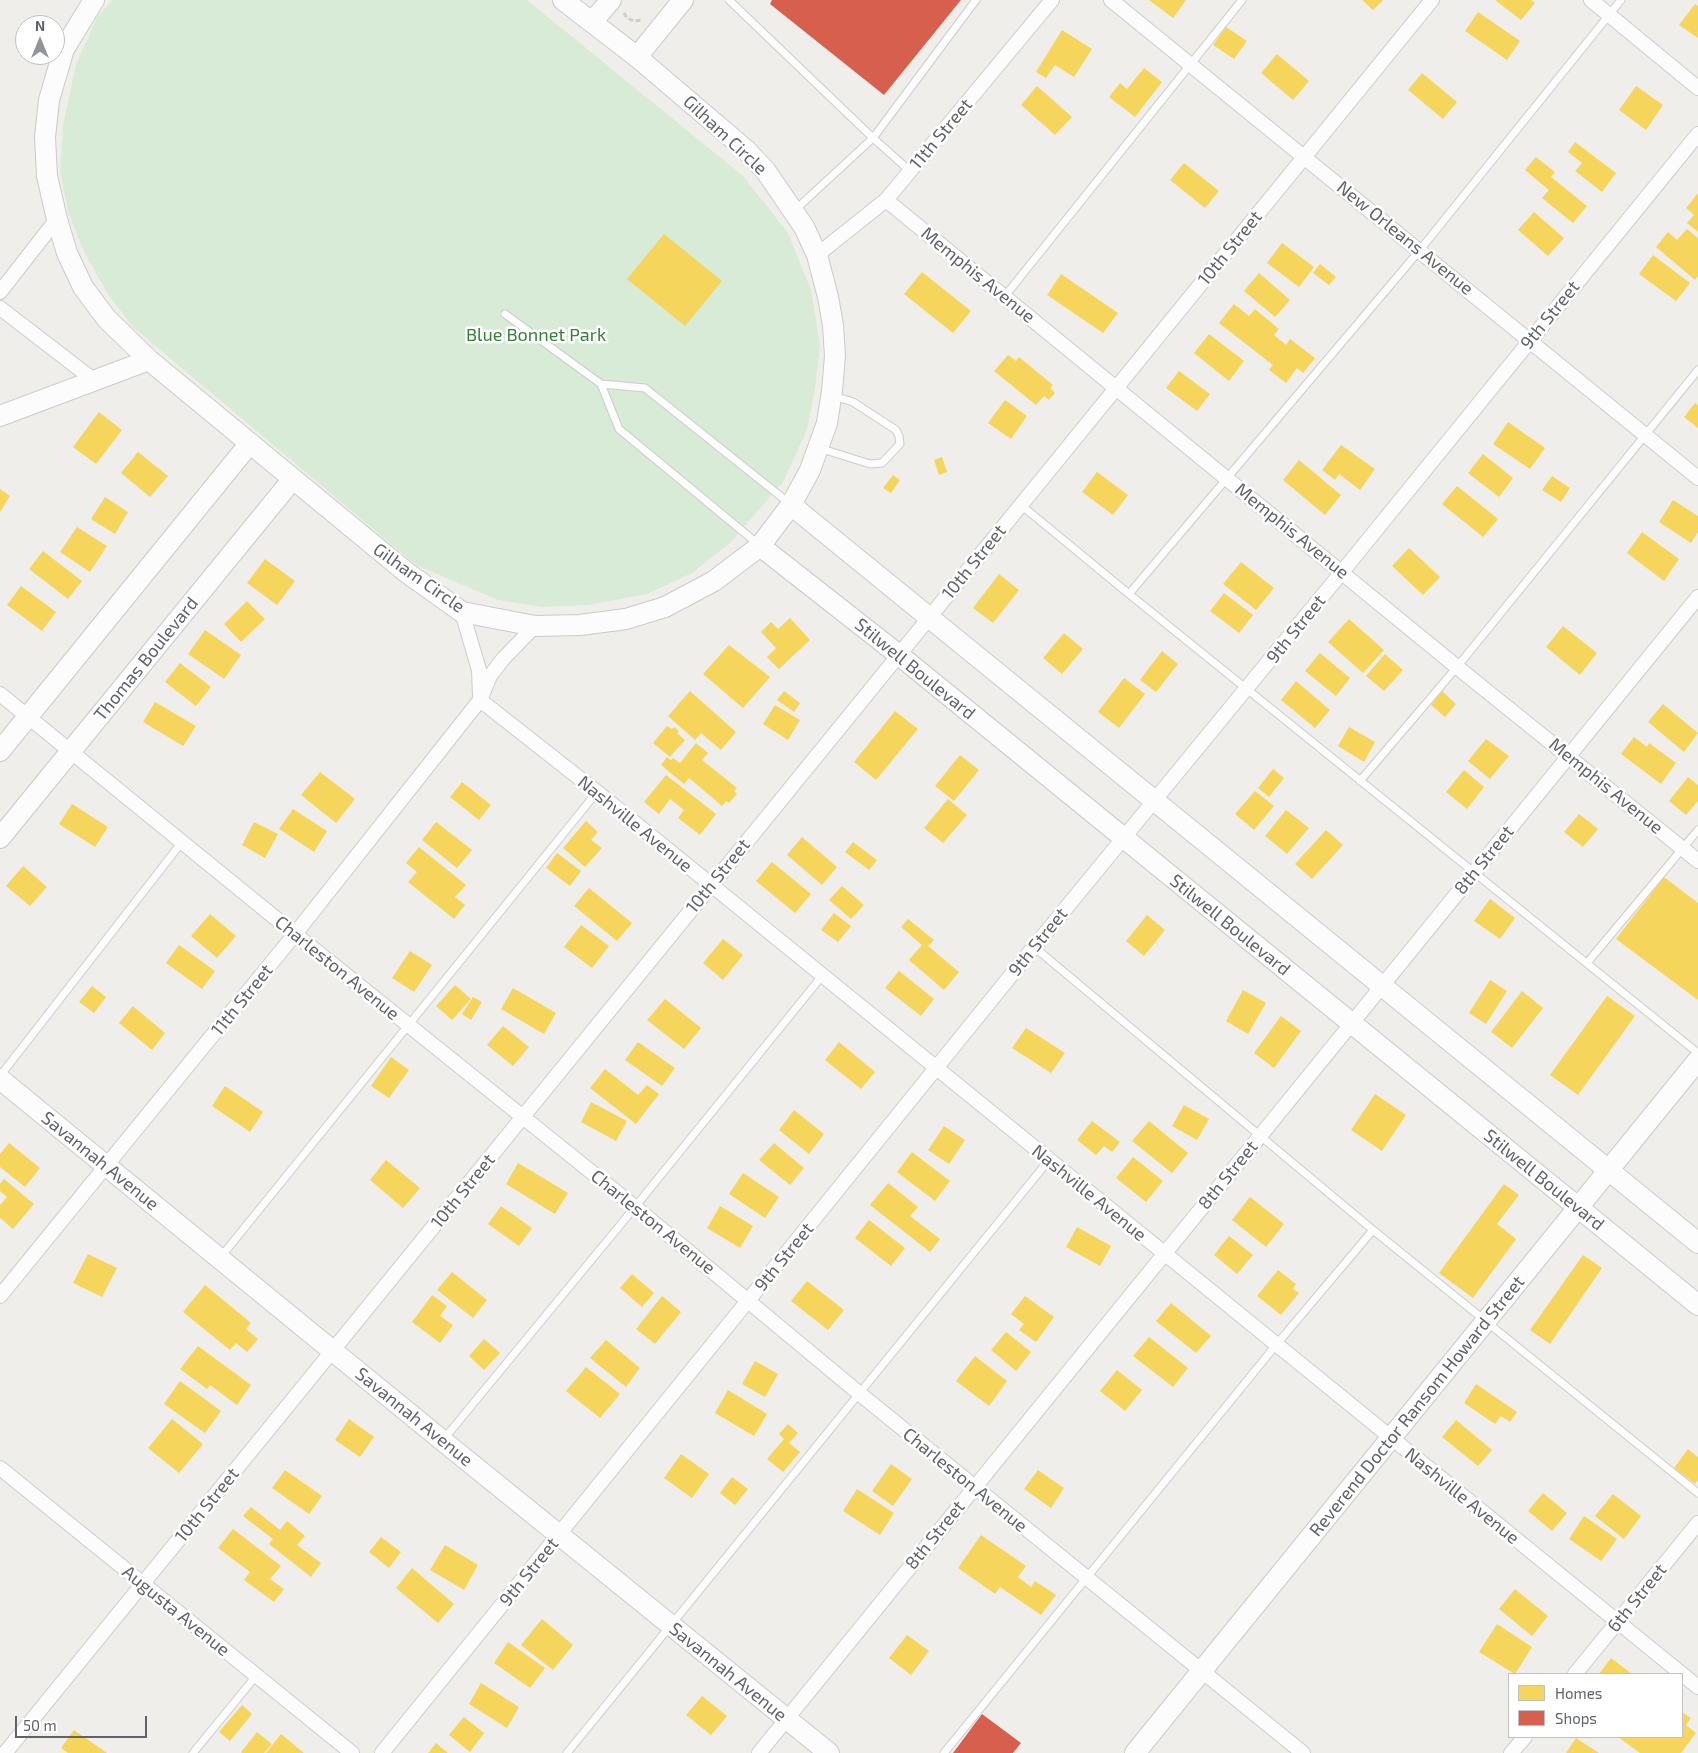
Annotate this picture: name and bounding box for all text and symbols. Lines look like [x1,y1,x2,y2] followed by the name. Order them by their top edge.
[15,15,65,65] north arrow
[35,17,45,34] text: N
[679,91,771,179] street label: Gilham Circle
[905,94,977,174] street label: 11th Street
[1332,176,1478,300] street label: New Orleans Avenue
[1193,206,1267,290] street label: 10th Street
[917,223,1039,327] street label: Memphis Avenue
[1516,276,1584,354] street label: 9th Street
[466,324,606,346] park label: Blue Bonnet Park
[1231,479,1353,583] street label: Memphis Avenue
[937,520,1011,604] street label: 10th Street
[369,539,469,617] street label: Gilham Circle
[1262,590,1330,668] street label: 9th Street
[89,593,203,725] street label: Thomas Boulevard
[850,614,980,724] street label: Stilwell Boulevard
[1545,734,1667,838] street label: Memphis Avenue
[573,771,697,877] street label: Nashville Avenue
[1450,821,1518,899] street label: 8th Street
[681,834,755,918] street label: 10th Street
[1165,870,1295,980] street label: Stilwell Boulevard
[1004,903,1072,981] street label: 9th Street
[270,911,404,1025] street label: Charleston Avenue
[207,960,277,1040] street label: 11th Street
[37,1107,163,1215] street label: Savannah Avenue
[1479,1125,1609,1235] street label: Stilwell Boulevard
[1194,1136,1262,1214] street label: 8th Street
[1027,1140,1151,1246] street label: Nashville Avenue
[426,1149,500,1233] street label: 10th Street
[586,1165,720,1279] street label: Charleston Avenue
[750,1218,818,1296] street label: 9th Street
[1305,1271,1529,1541] street label: Reverend Doctor Ransom Howard Street
[351,1363,477,1471] street label: Savannah Avenue
[898,1423,1032,1537] street label: Charleston Avenue
[1400,1443,1524,1549] street label: Nashville Avenue
[170,1463,244,1547] street label: 10th Street
[901,1496,969,1574] street label: 8th Street
[495,1533,563,1611] street label: 9th Street
[1603,1559,1671,1637] street label: 6th Street
[118,1561,234,1661] street label: Augusta Avenue
[665,1618,791,1726] street label: Savannah Avenue
[1508,1673,1683,1738] legend
[1555,1684,1602,1702] text: Homes
[18,1706,150,1738] scale bar
[1555,1709,1597,1727] text: Shops
[23,1716,57,1734] text: 50 m

